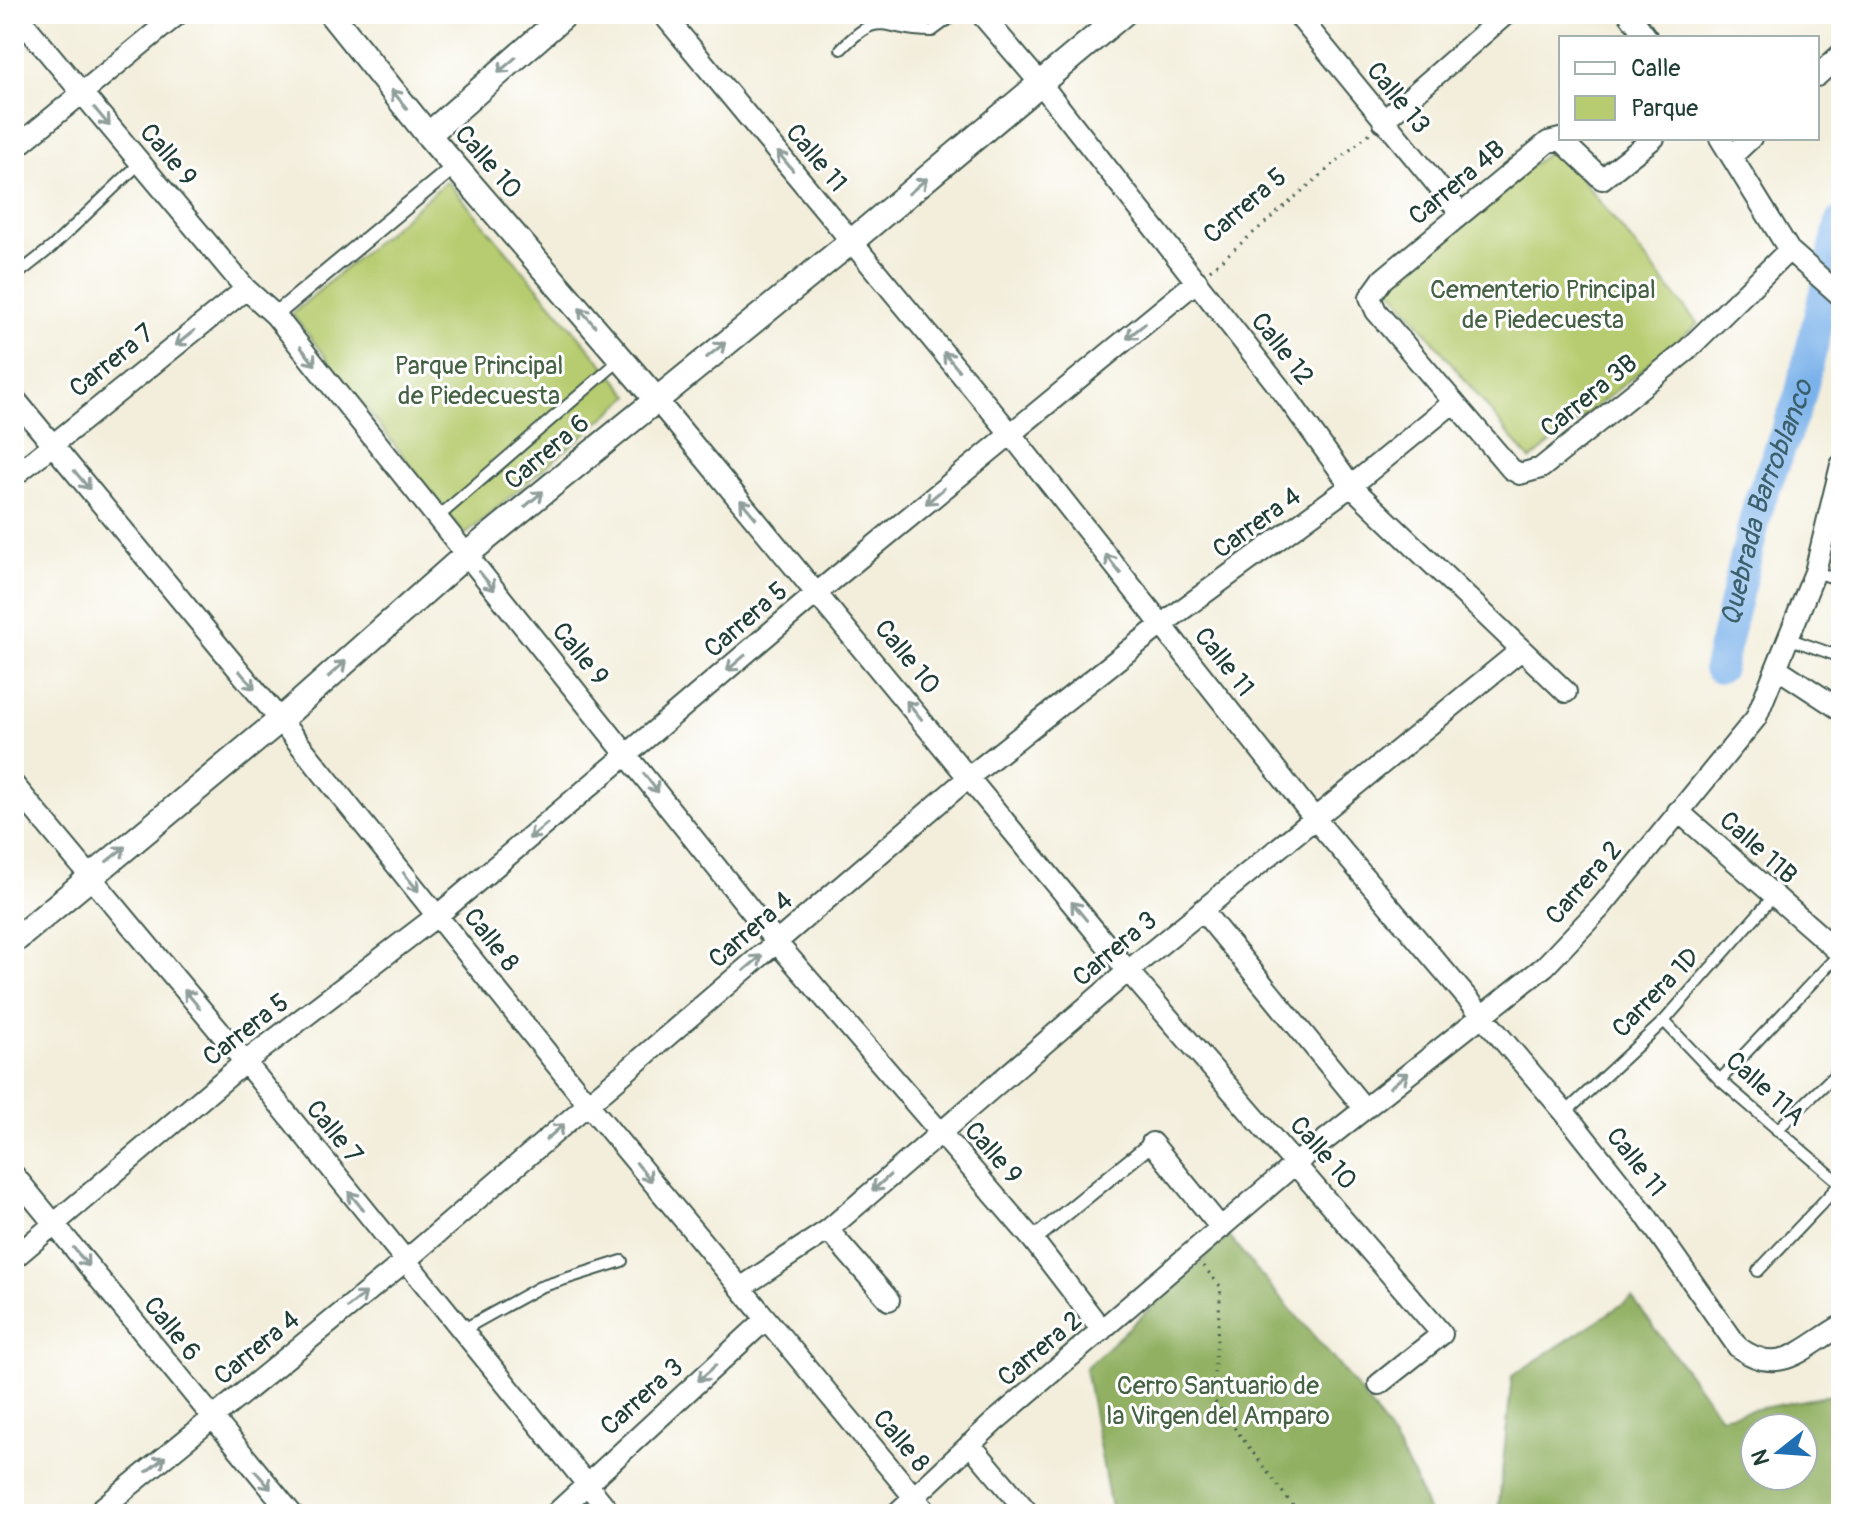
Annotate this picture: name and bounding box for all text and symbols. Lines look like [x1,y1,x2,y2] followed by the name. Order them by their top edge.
[1559,36,1819,140] legend
[1631,54,1680,83] text: Calle
[1359,55,1437,141] street label: Calle 13
[498,56,518,74] one-way arrow
[390,89,408,110] one-way arrow
[1631,94,1698,123] text: Parque
[93,106,111,126] one-way arrow
[132,117,204,193] street label: Calle 9
[778,117,854,199] street label: Calle 11
[447,119,529,205] street label: Calle 10
[1402,134,1512,232] street label: Carrera 4B
[776,151,794,172] one-way arrow
[1197,161,1293,251] street label: Carrera 5
[907,177,927,195] one-way arrow
[1430,274,1656,336] park label: Cementerio Principal de Piedecuesta
[1244,306,1320,392] street label: Calle 12
[578,308,596,328] one-way arrow
[63,317,161,405] street label: Carrera 7
[1126,322,1147,340] one-way arrow
[175,329,196,347] one-way arrow
[705,341,726,358] one-way arrow
[299,345,317,366] one-way arrow
[1534,347,1644,445] street label: Carrera 3B
[395,350,563,412] park label: Parque Principal de Piedecuesta
[942,351,960,372] one-way arrow
[1712,375,1821,629] water label: Quebrada Barroblanco
[498,407,596,497] street label: Carrera 6
[73,469,91,489] one-way arrow
[1207,480,1307,566] street label: Carrera 4
[925,487,946,504] one-way arrow
[523,490,543,508] one-way arrow
[740,500,758,520] one-way arrow
[1105,554,1122,575] one-way arrow
[478,571,496,591] one-way arrow
[698,575,794,665] street label: Carrera 5
[867,613,947,701] street label: Calle 10
[545,616,615,692] street label: Calle 9
[1187,621,1261,703] street label: Calle 11
[726,654,747,672] one-way arrow
[327,661,347,679] one-way arrow
[238,669,256,690] one-way arrow
[905,700,923,721] one-way arrow
[642,772,660,793] one-way arrow
[1712,805,1804,891] street label: Calle 11B
[528,822,549,840] one-way arrow
[1539,835,1629,931] street label: Carrera 2
[105,845,126,863] one-way arrow
[402,871,420,892] one-way arrow
[702,885,800,975] street label: Carrera 4
[1070,901,1088,922] one-way arrow
[456,902,526,978] street label: Calle 8
[1066,904,1164,994] street label: Carrera 3
[1605,941,1707,1045] street label: Carrera 1D
[742,954,763,972] one-way arrow
[197,987,295,1073] street label: Carrera 5
[183,989,201,1010] one-way arrow
[1719,1045,1812,1133] street label: Calle 11A
[1388,1071,1409,1089] one-way arrow
[299,1094,369,1171] street label: Calle 7
[1282,1110,1364,1196] street label: Calle 10
[957,1115,1029,1191] street label: Calle 9
[1599,1121,1673,1203] street label: Calle 11
[545,1123,565,1141] one-way arrow
[635,1161,653,1181] one-way arrow
[871,1174,891,1192] one-way arrow
[347,1191,364,1212] one-way arrow
[72,1246,89,1267] one-way arrow
[136,1290,208,1368] street label: Calle 6
[346,1291,367,1309] one-way arrow
[208,1304,306,1392] street label: Carrera 4
[991,1304,1089,1394] street label: Carrera 2
[594,1351,690,1443] street label: Carrera 3
[698,1363,718,1381] one-way arrow
[1106,1370,1330,1432] park label: Cerro Santuario de la Virgen del Amparo
[866,1403,936,1479] street label: Calle 8
[1739,1412,1819,1492] north arrow
[1745,1446,1776,1469] text: N
[145,1456,166,1474] one-way arrow
[254,1469,272,1490] one-way arrow

